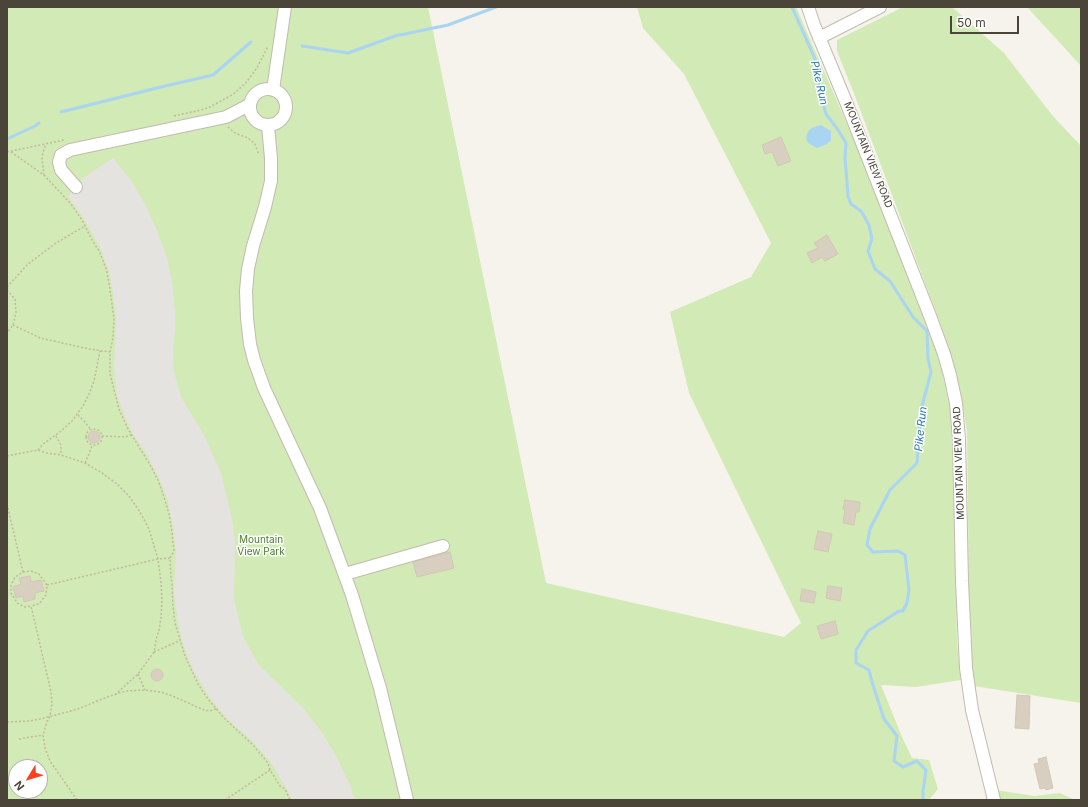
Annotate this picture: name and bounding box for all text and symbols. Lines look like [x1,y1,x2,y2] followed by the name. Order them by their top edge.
[952,8,1021,34] scale bar
[957,15,986,30] text: 50 m
[808,60,830,106] water label: Pike Run
[841,100,895,210] street label: MOUNTAIN VIEW ROAD
[912,406,930,452] water label: Pike Run
[951,406,967,520] street label: MOUNTAIN VIEW ROAD
[237,534,285,558] park label: Mountain View Park
[8,759,48,799] north arrow
[11,778,27,793] text: N

